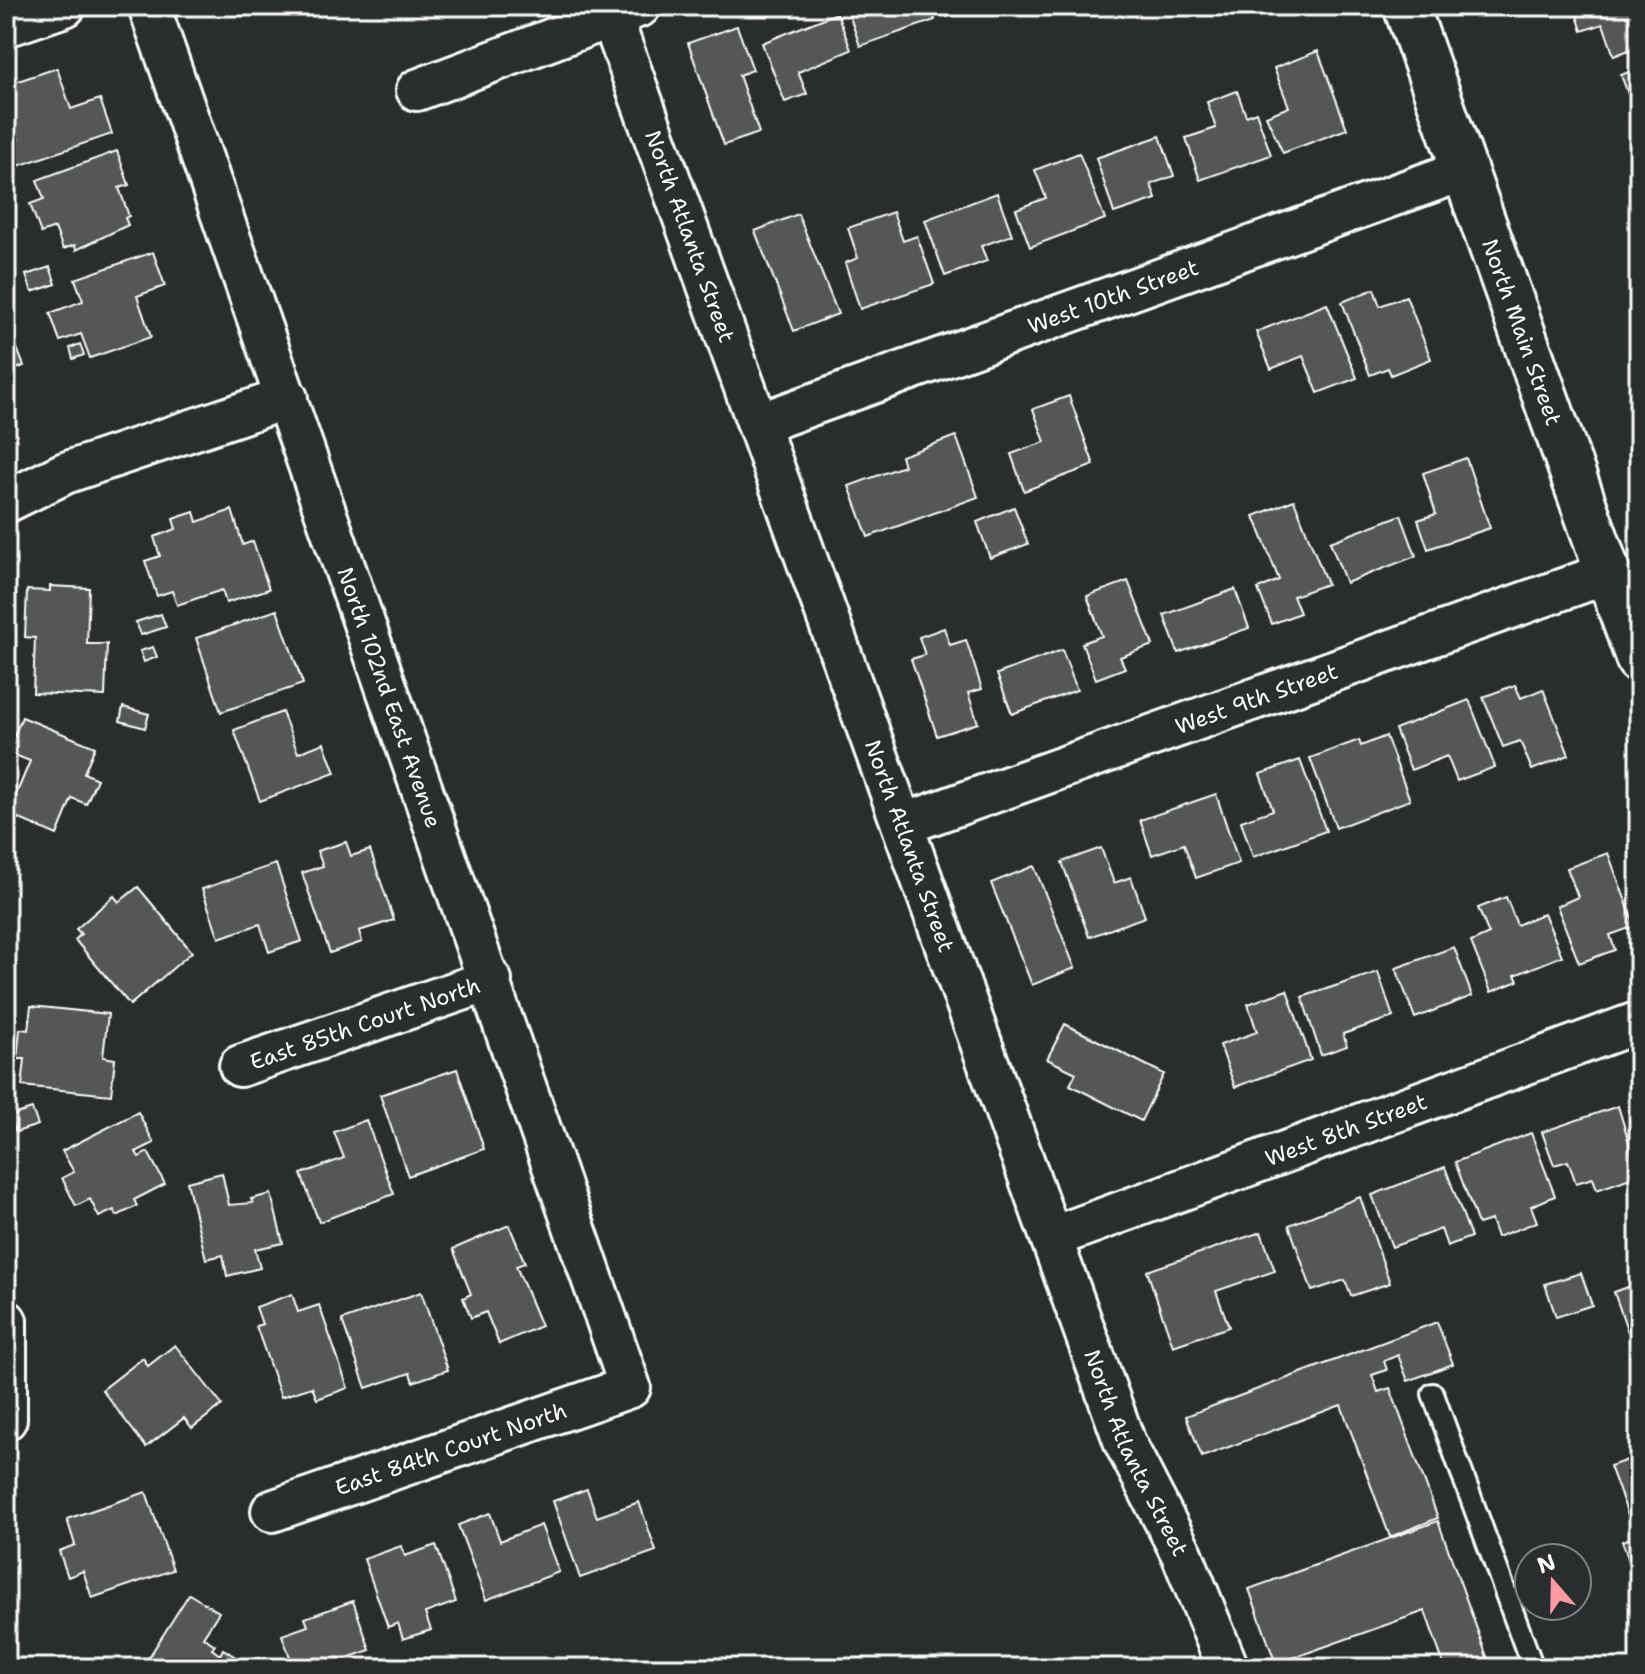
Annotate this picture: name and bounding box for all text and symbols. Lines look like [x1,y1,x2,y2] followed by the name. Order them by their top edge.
[639,126,742,346] street label: North Atlanta Street
[1476,235,1569,429] street label: North Main Street
[1024,252,1202,340] street label: West 10th Street
[331,563,449,832] street label: North 102nd East Avenue
[1171,656,1341,741] street label: West 9th Street
[858,736,961,956] street label: North Atlanta Street
[246,970,484,1076] street label: East 85th Court North
[1261,1087,1431,1172] street label: West 8th Street
[1078,1345,1195,1561] street label: North Atlanta Street
[331,1396,571,1502] street label: East 84th Court North
[1513,1542,1593,1622] north arrow
[1533,1547,1559,1580] text: N

